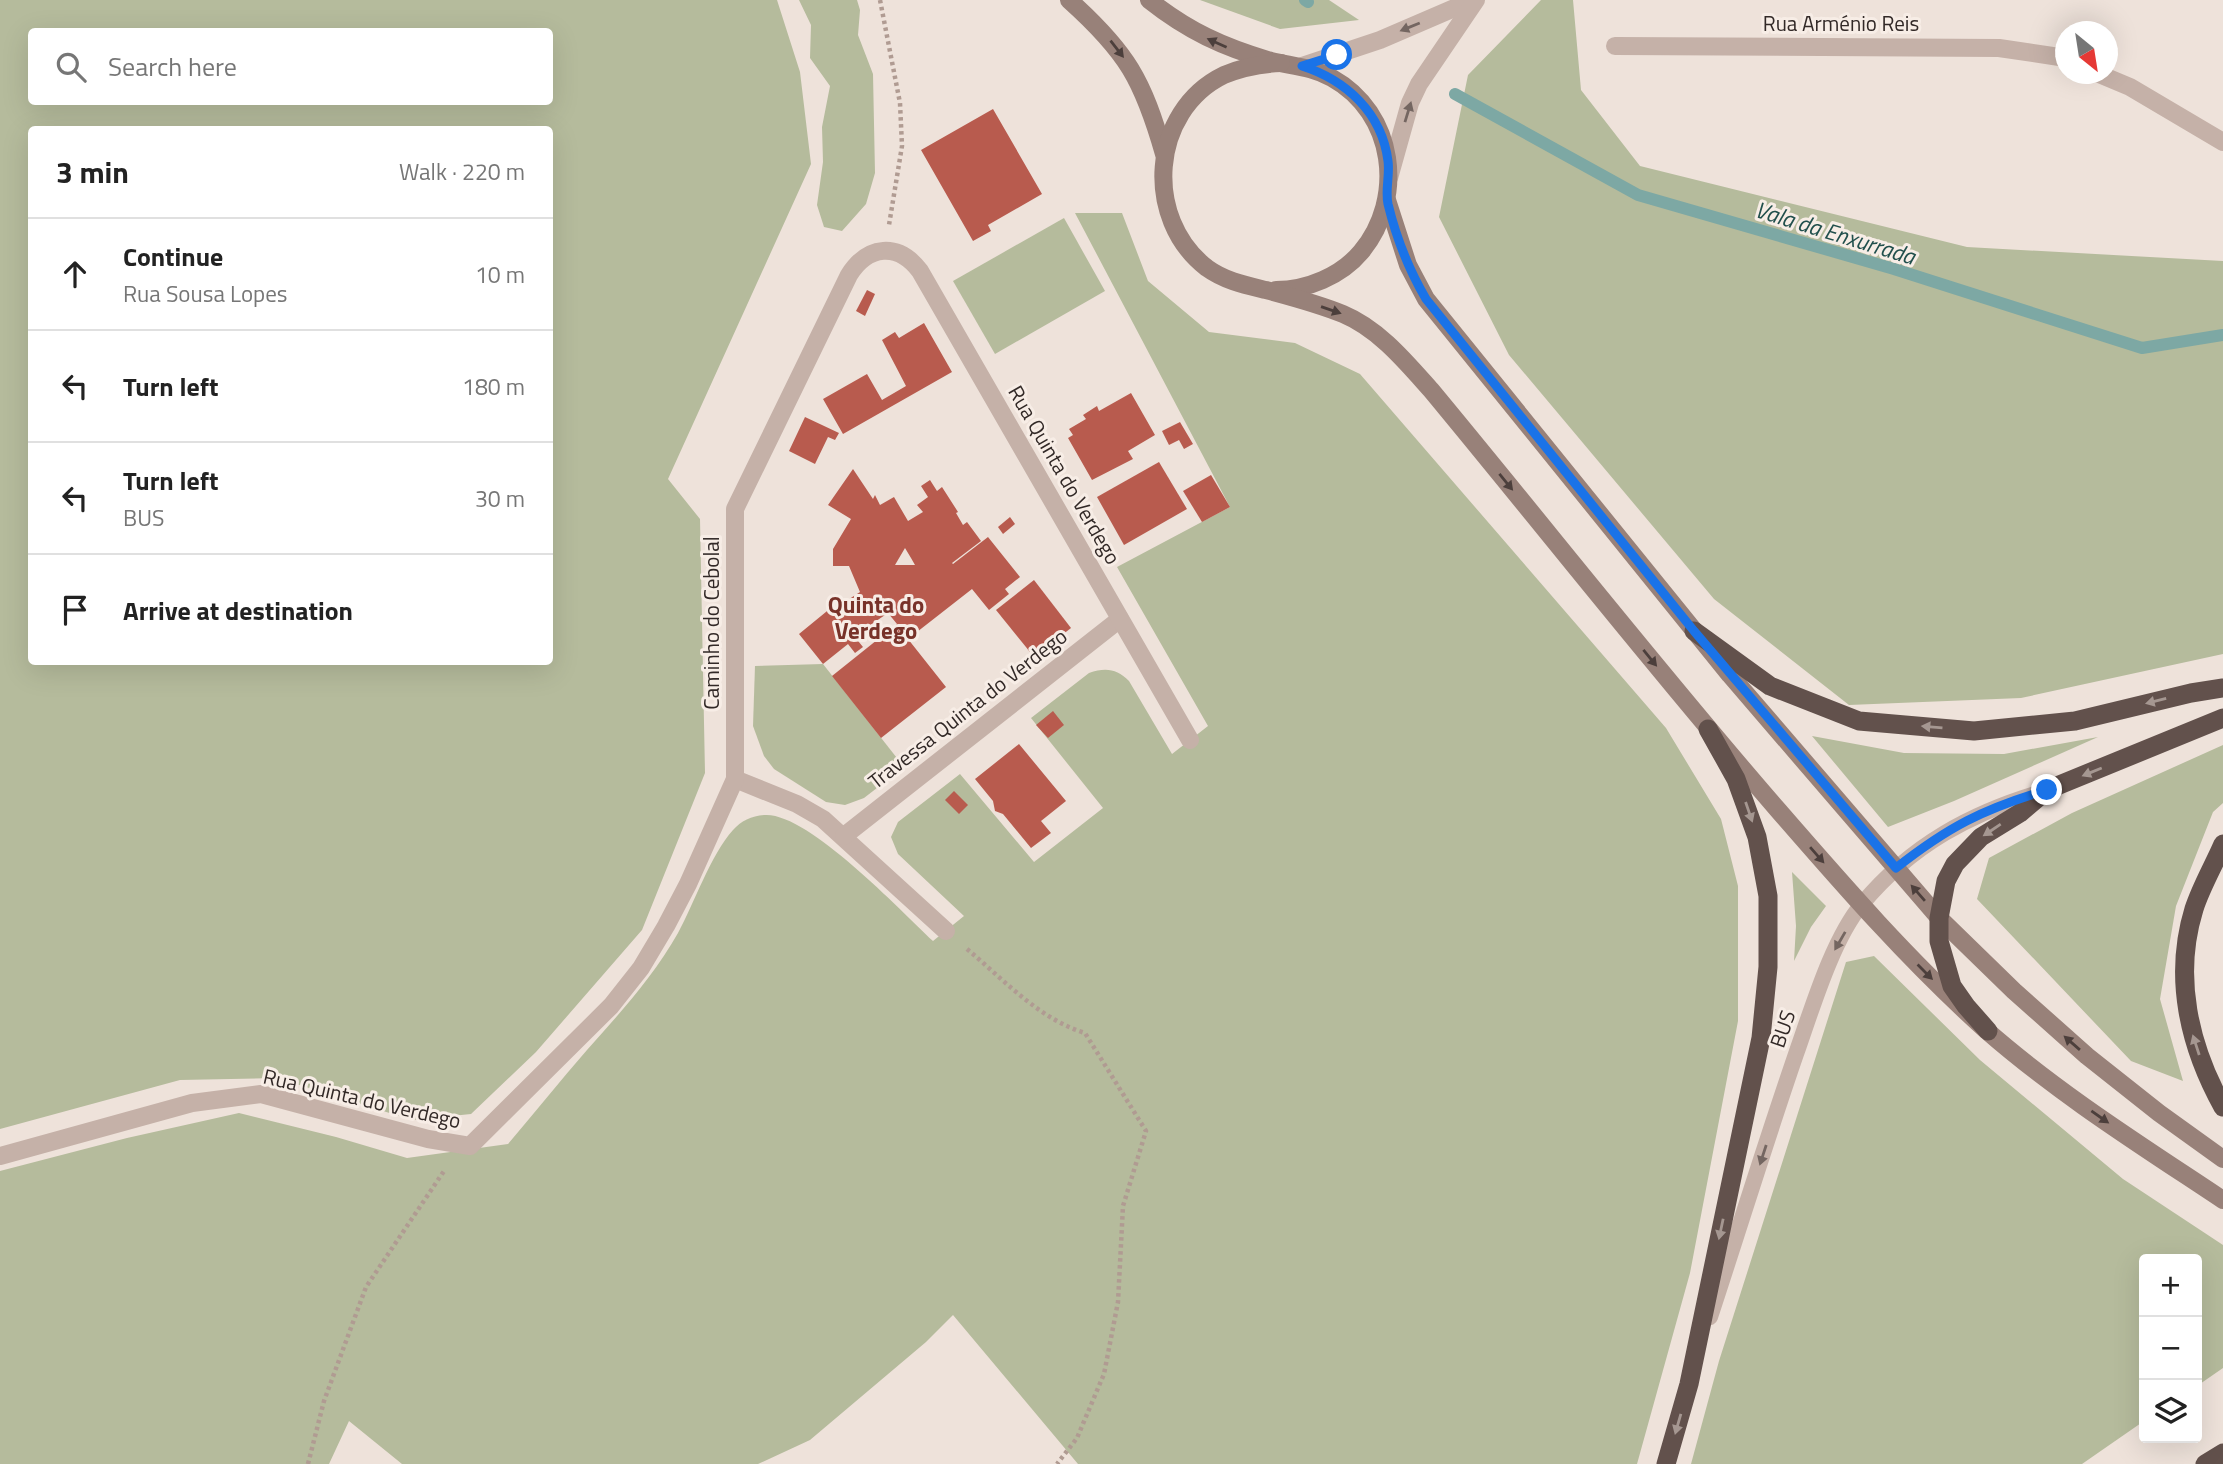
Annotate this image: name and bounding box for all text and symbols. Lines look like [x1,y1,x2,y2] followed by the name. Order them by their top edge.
[1763,7,1919,39] street label: Rua Arménio Reis
[2055,21,2118,84] north arrow
[1399,22,1420,33] one-way arrow
[28,28,553,105] search box
[1206,37,1227,48] one-way arrow
[1110,39,1125,57] one-way arrow
[1321,39,1352,70] route start
[108,47,237,86] text: Search here
[52,48,90,86] icon: search
[1403,101,1413,122] one-way arrow
[56,149,129,195] text: 3 min
[399,154,525,189] text: Walk · 220 m
[1751,192,1921,274] water label: Vala da Enxurrada
[123,237,223,276] text: Continue
[56,255,94,293] icon: ahead
[475,257,525,292] text: 10 m
[123,276,287,311] text: Rua Sousa Lopes
[1321,305,1342,316] one-way arrow
[56,367,94,405] icon: left
[123,367,218,406] text: Turn left
[462,369,525,404] text: 180 m
[1000,379,1129,570] street label: Rua Quinta do Verdego
[123,461,218,500] text: Turn left
[1499,472,1514,490] one-way arrow
[56,479,94,517] icon: left
[475,481,525,516] text: 30 m
[123,500,164,535] text: BUS
[695,536,727,710] street label: Caminho do Cebolal
[828,587,924,648] district label: Quinta do Verdego
[56,591,94,629] icon: arrive
[123,591,353,630] text: Arrive at destination
[861,620,1074,796] street label: Travessa Quinta do Verdego
[1642,650,1657,667] one-way arrow
[2145,696,2167,707] one-way arrow
[1921,721,1943,732] one-way arrow
[2081,766,2102,777] one-way arrow
[2031,774,2062,805] route end
[1744,801,1755,822] one-way arrow
[1983,823,2001,837] one-way arrow
[1809,846,1824,863] one-way arrow
[1910,884,1926,902] one-way arrow
[1834,931,1846,951] one-way arrow
[1917,964,1933,980] one-way arrow
[1761,1006,1803,1052] street label: BUS
[2190,1034,2200,1055] one-way arrow
[2063,1035,2081,1051] one-way arrow
[260,1060,464,1136] street label: Rua Quinta do Verdego
[2091,1110,2109,1124] one-way arrow
[1757,1144,1767,1165] one-way arrow
[1716,1218,1727,1240] one-way arrow
[2139,1254,2202,1443] map controls
[2139,1254,2202,1317] button: +
[2139,1317,2202,1380] button: −
[2139,1380,2202,1443] button: layers
[1672,1414,1682,1435] one-way arrow

